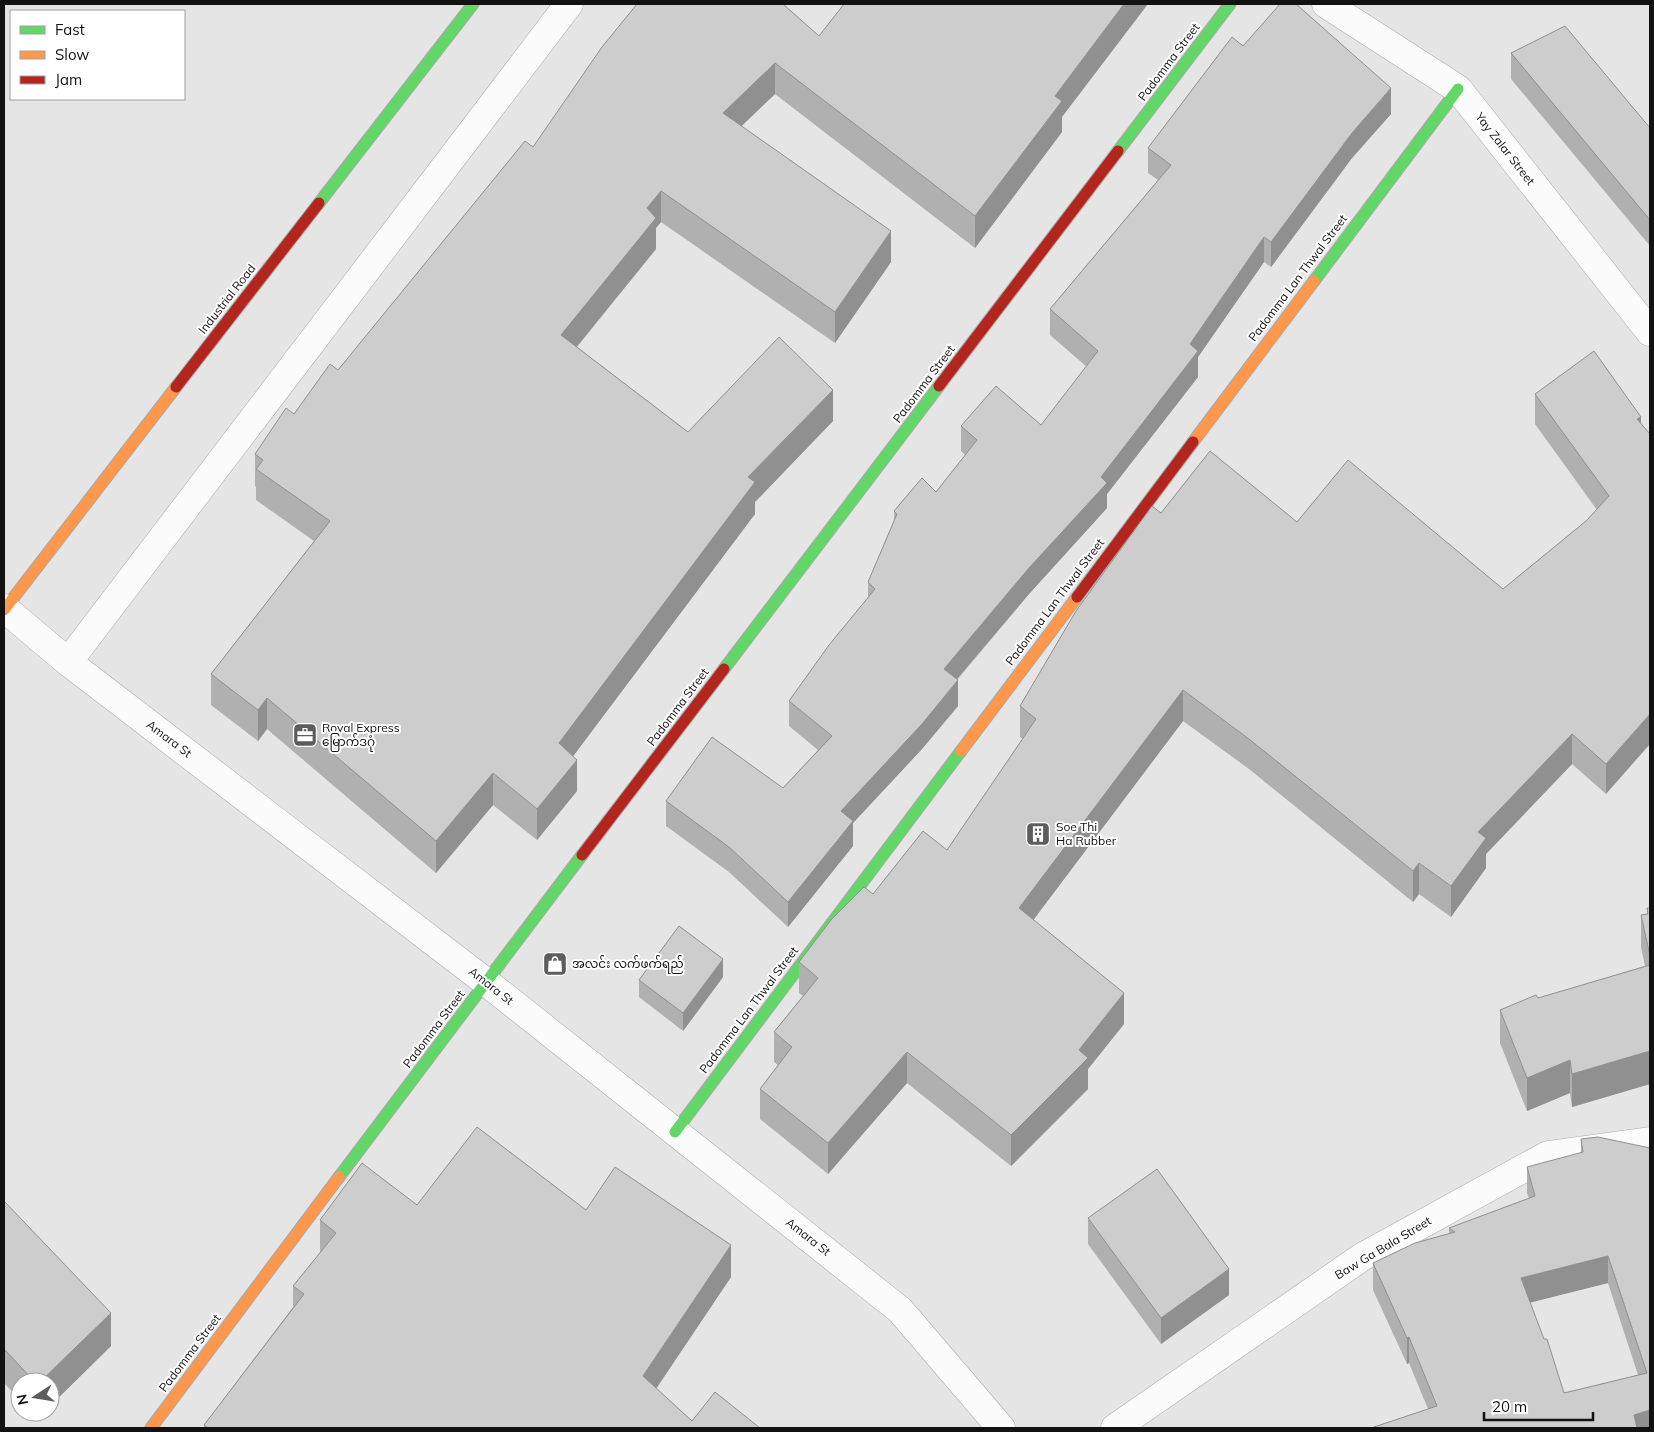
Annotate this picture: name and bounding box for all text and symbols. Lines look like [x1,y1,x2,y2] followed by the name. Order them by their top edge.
[10,10,185,100] legend
[55,20,85,39] text: Fast
[1135,20,1203,103] street label: Padomma Street
[55,45,89,64] text: Slow
[55,70,82,89] text: Jam
[1472,109,1538,188] street label: Yay Zalar Street
[1245,211,1350,344] street label: Padomma Lan Thwal Street
[195,261,258,336] street label: Industrial Road
[890,342,958,425] street label: Padomma Street
[1002,535,1107,668] street label: Padomma Lan Thwal Street
[644,665,712,748] street label: Padomma Street
[144,717,195,760] street label: Amara St
[322,720,400,752] place label: Royal Express မြောက်ဒဂုံ
[292,722,318,748] office icon: Royal Express မြောက်ဒဂုံ
[1056,819,1117,848] place label: Soe Thi Ha Rubber
[1025,821,1051,847] building icon: Soe Thi Ha Rubber
[696,943,801,1076] street label: Padomma Lan Thwal Street
[542,951,568,977] shop icon: အလင်း လက်ဖက်ရည်
[572,955,684,974] place label: အလင်း လက်ဖက်ရည်
[466,963,517,1008] street label: Amara St
[400,987,468,1070] street label: Padomma Street
[1332,1213,1434,1282] street label: Baw Ga Bala Street
[783,1214,834,1259] street label: Amara St
[156,1311,224,1394] street label: Padomma Street
[10,1372,60,1422] north arrow
[1484,1390,1593,1422] scale bar
[12,1393,32,1407] text: N
[1492,1397,1527,1416] text: 20 m

